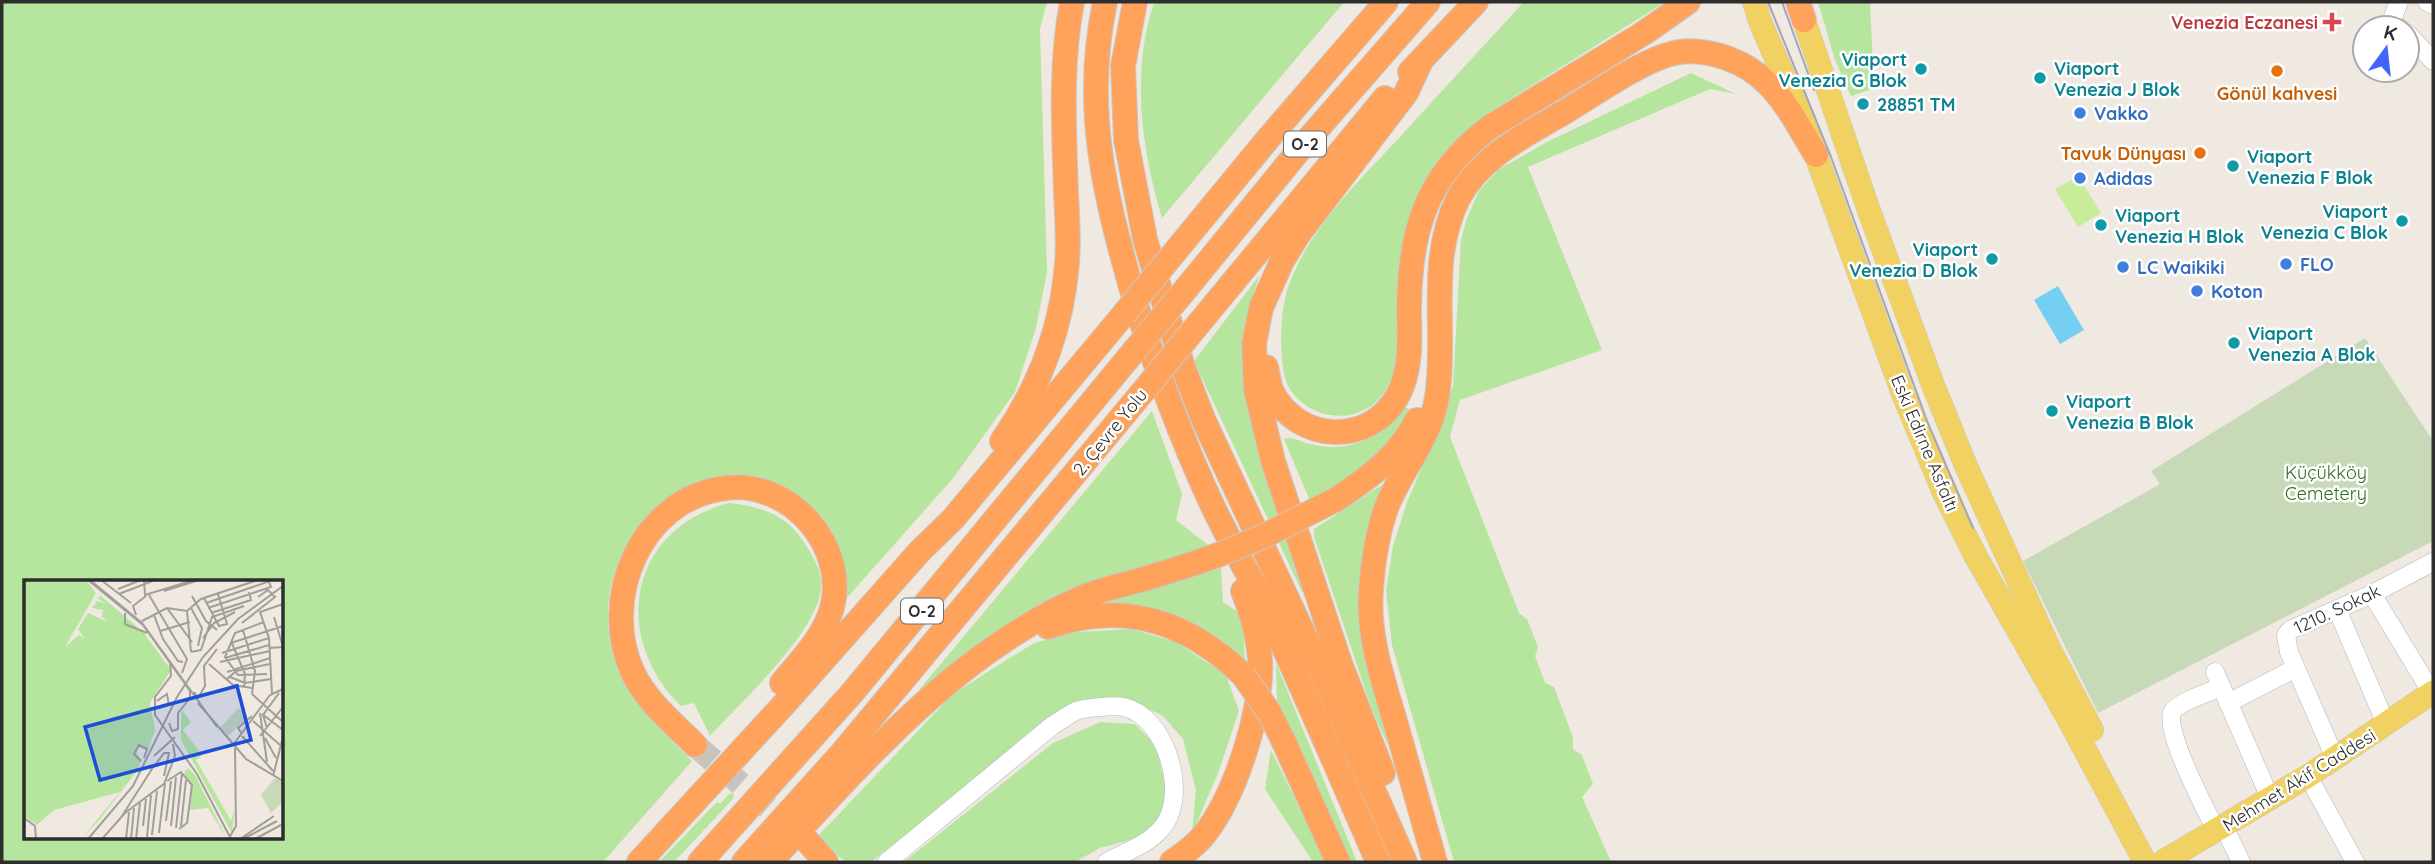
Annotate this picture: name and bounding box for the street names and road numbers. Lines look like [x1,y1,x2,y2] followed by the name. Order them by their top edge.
[1284,132,1326,156] road number: O-2
[1886,371,1964,515] street label: Eski Edirne Asfaltı
[1068,384,1152,480] street label: 2. Çevre Yolu
[2290,579,2384,639] street label: 1210. Sokak
[901,598,943,624] road number: O-2
[2218,724,2380,836] street label: Mehmet Akif Caddesi

